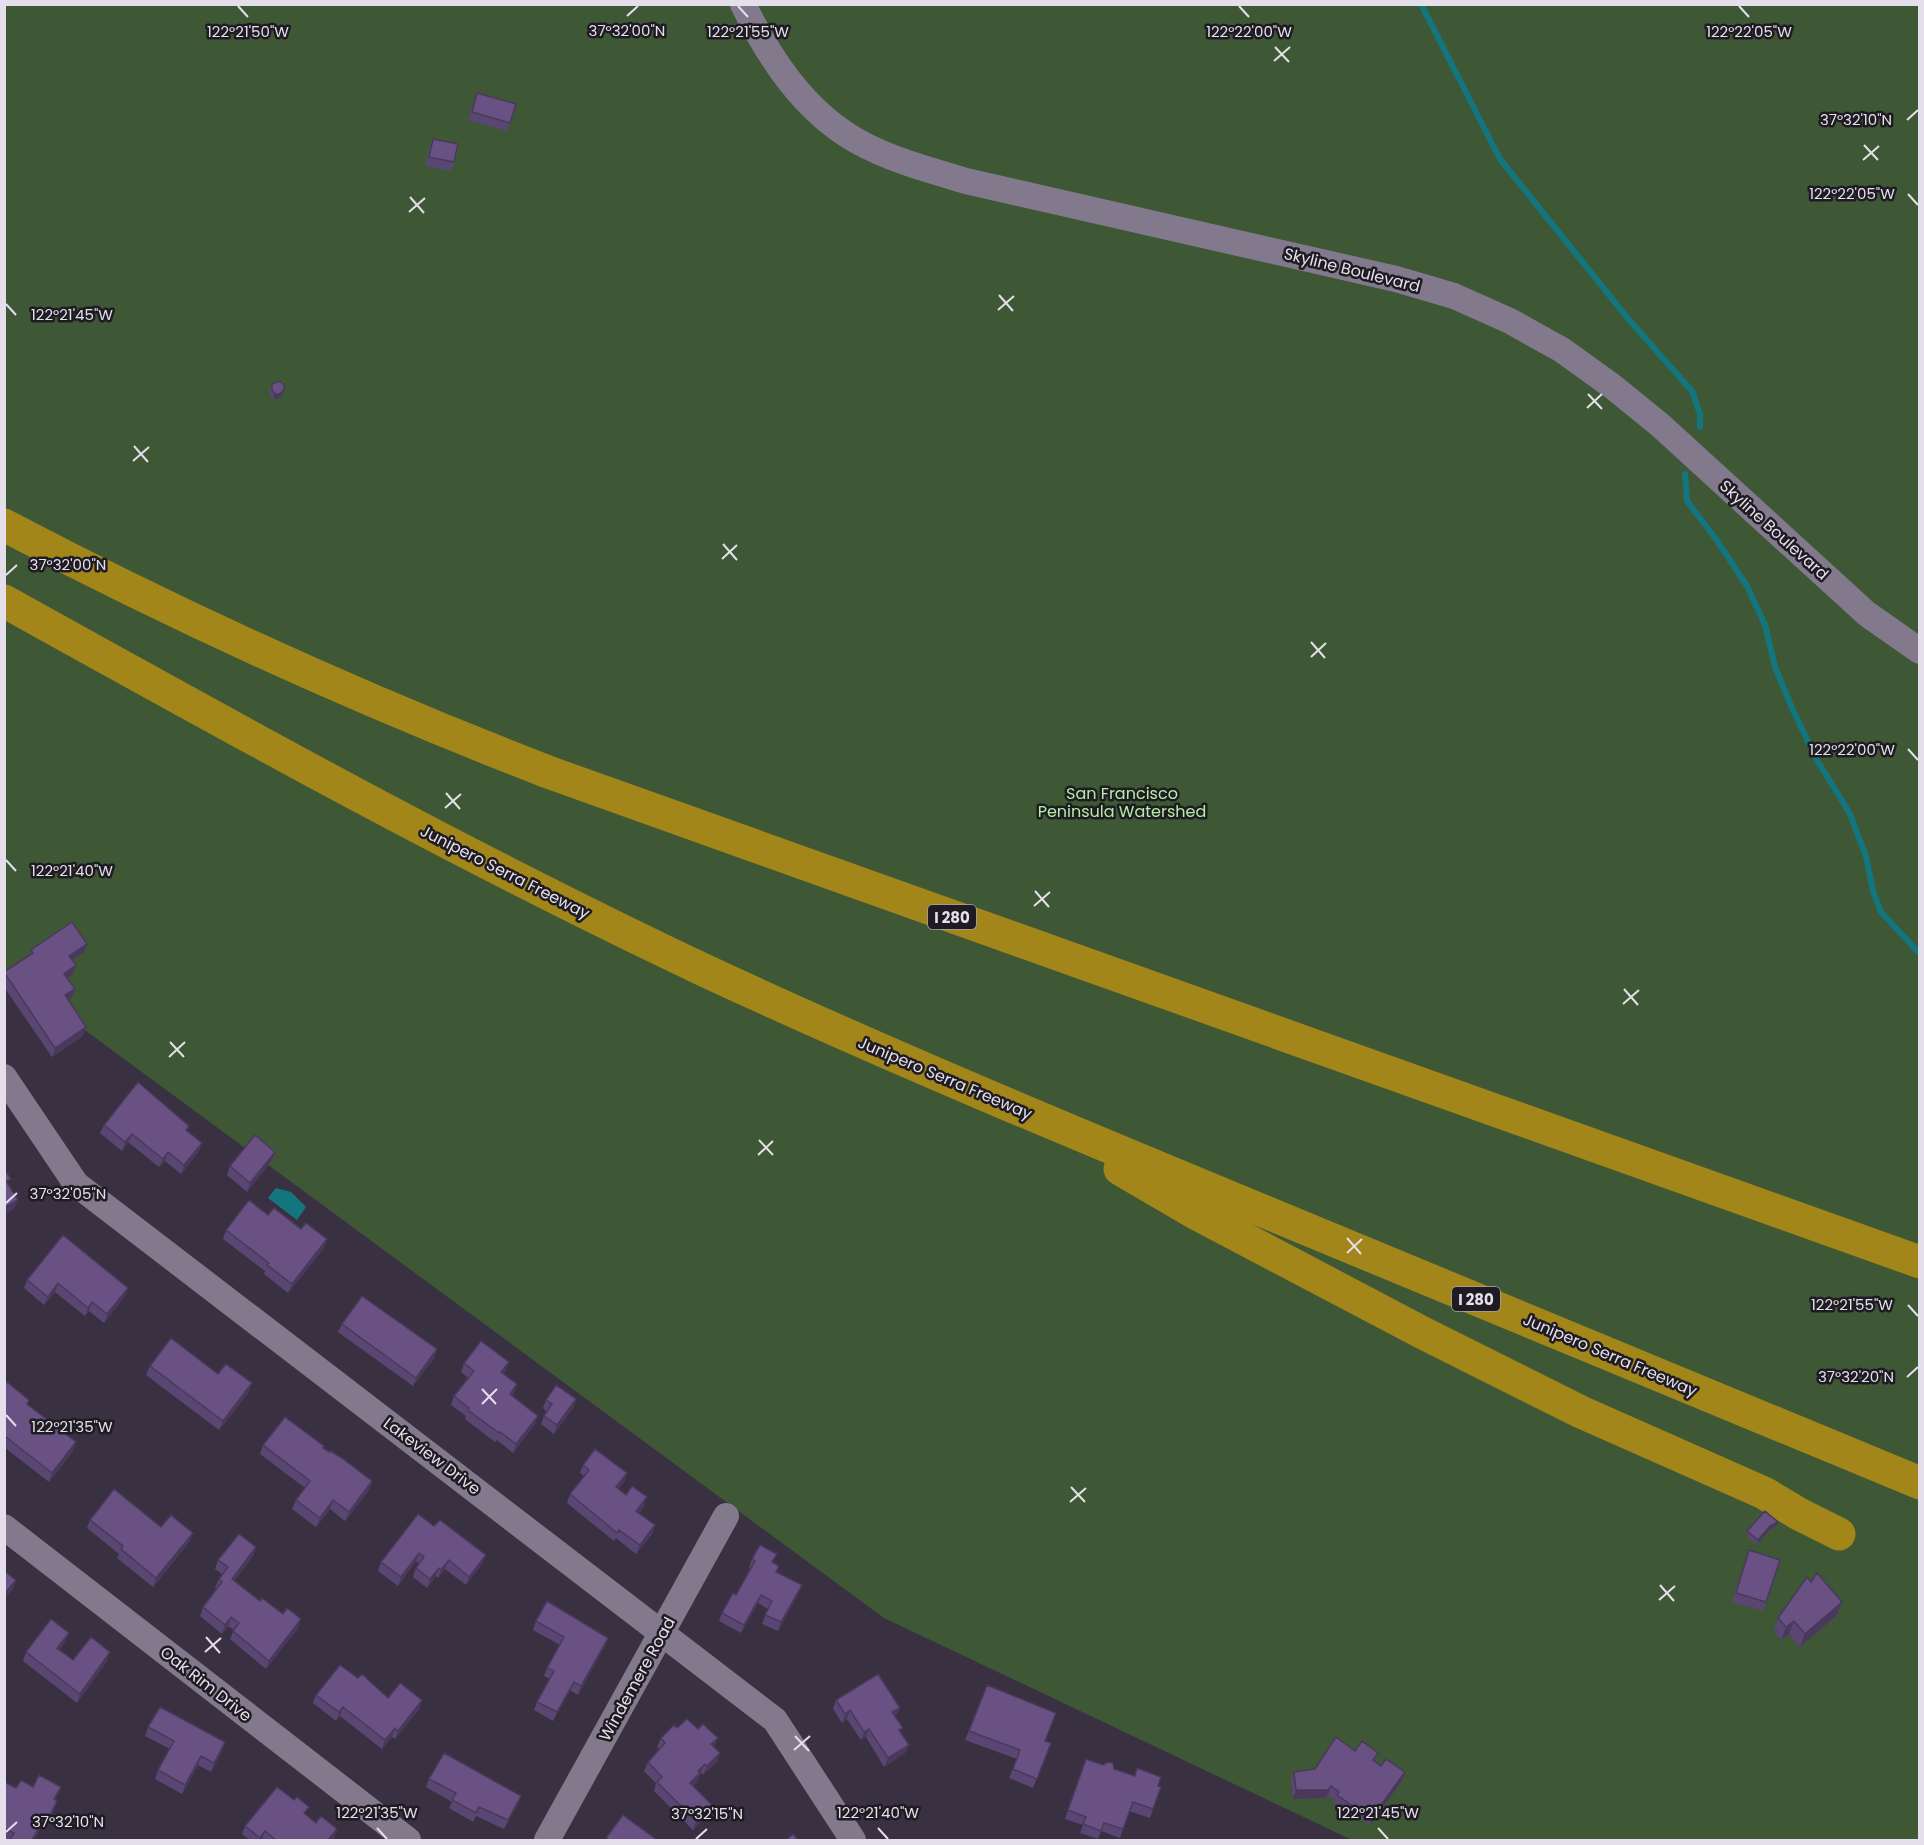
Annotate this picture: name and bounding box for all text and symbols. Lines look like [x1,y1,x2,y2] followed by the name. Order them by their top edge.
[589,20,665,41] text: 37°32'00"N
[207,21,289,42] text: 122°21'50"W
[707,21,789,42] text: 122°21'55"W
[1206,21,1292,42] text: 122°22'00"W
[1706,21,1792,42] text: 122°22'05"W
[1820,109,1892,130] text: 37°32'10"N
[1809,183,1895,204] text: 122°22'05"W
[1281,242,1423,298] street label: Skyline Boulevard
[31,304,113,325] text: 122°21'45"W
[1714,475,1834,585] street label: Skyline Boulevard
[30,554,106,575] text: 37°32'00"N
[1809,739,1895,760] text: 122°22'00"W
[1038,782,1206,823] park label: San Francisco Peninsula Watershed
[416,819,594,925] street label: Junipero Serra Freeway
[31,860,113,881] text: 122°21'40"W
[928,905,976,929] road number: I 280
[854,1031,1036,1125] street label: Junipero Serra Freeway
[30,1183,106,1204] text: 37°32'05"N
[1452,1287,1500,1311] road number: I 280
[1811,1294,1893,1315] text: 122°21'55"W
[1519,1308,1701,1402] street label: Junipero Serra Freeway
[1818,1366,1894,1387] text: 37°32'20"N
[379,1412,485,1500] street label: Lakeview Drive
[31,1416,113,1437] text: 122°21'35"W
[593,1613,681,1745] street label: Windemere Road
[155,1641,257,1727] street label: Oak Rim Drive
[336,1802,418,1823] text: 122°21'35"W
[837,1802,919,1823] text: 122°21'40"W
[1337,1802,1419,1823] text: 122°21'45"W
[671,1803,743,1824] text: 37°32'15"N
[32,1811,104,1832] text: 37°32'10"N

